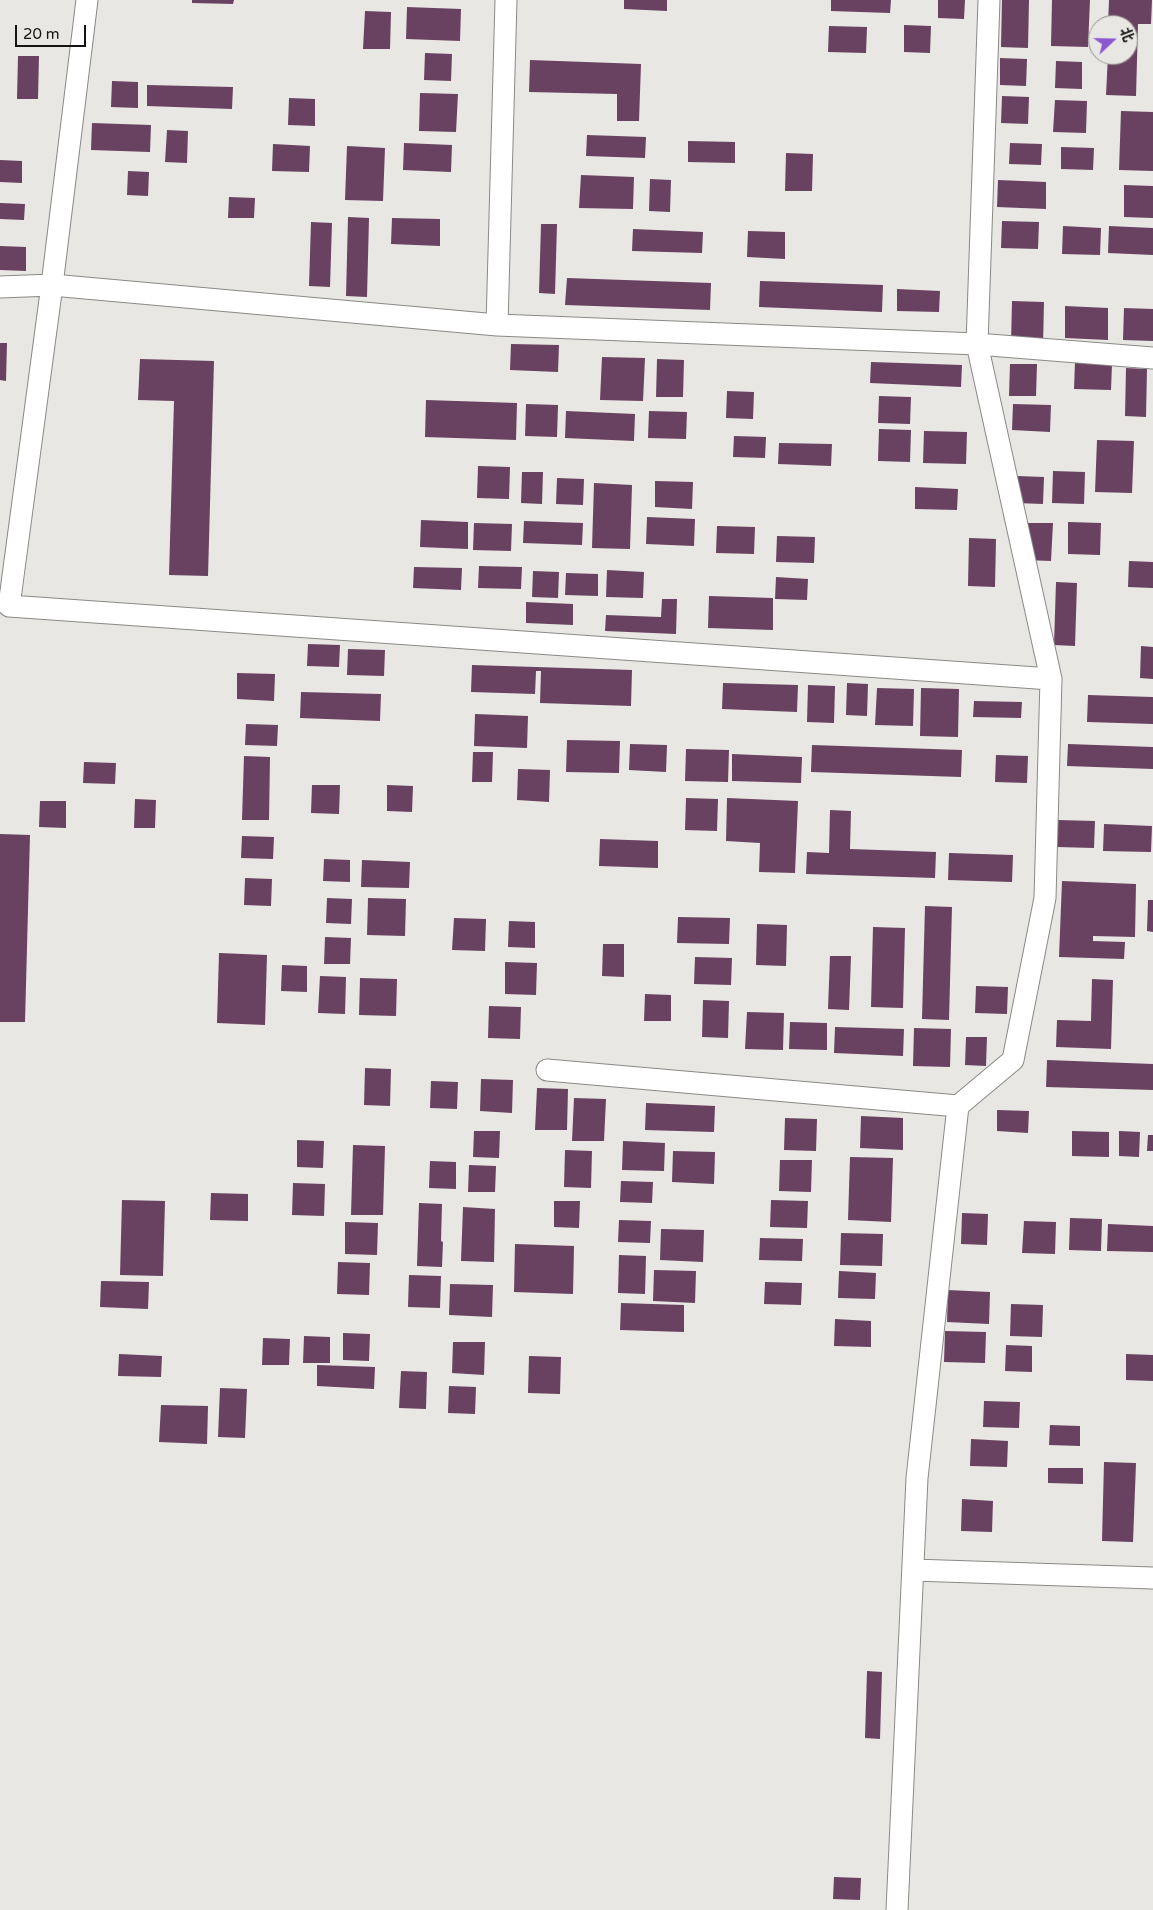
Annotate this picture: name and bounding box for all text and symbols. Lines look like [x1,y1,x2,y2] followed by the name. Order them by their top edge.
[18,15,89,47] scale bar
[1088,15,1138,65] north arrow
[23,25,60,43] text: 20 m
[1116,25,1137,44] text: 北

